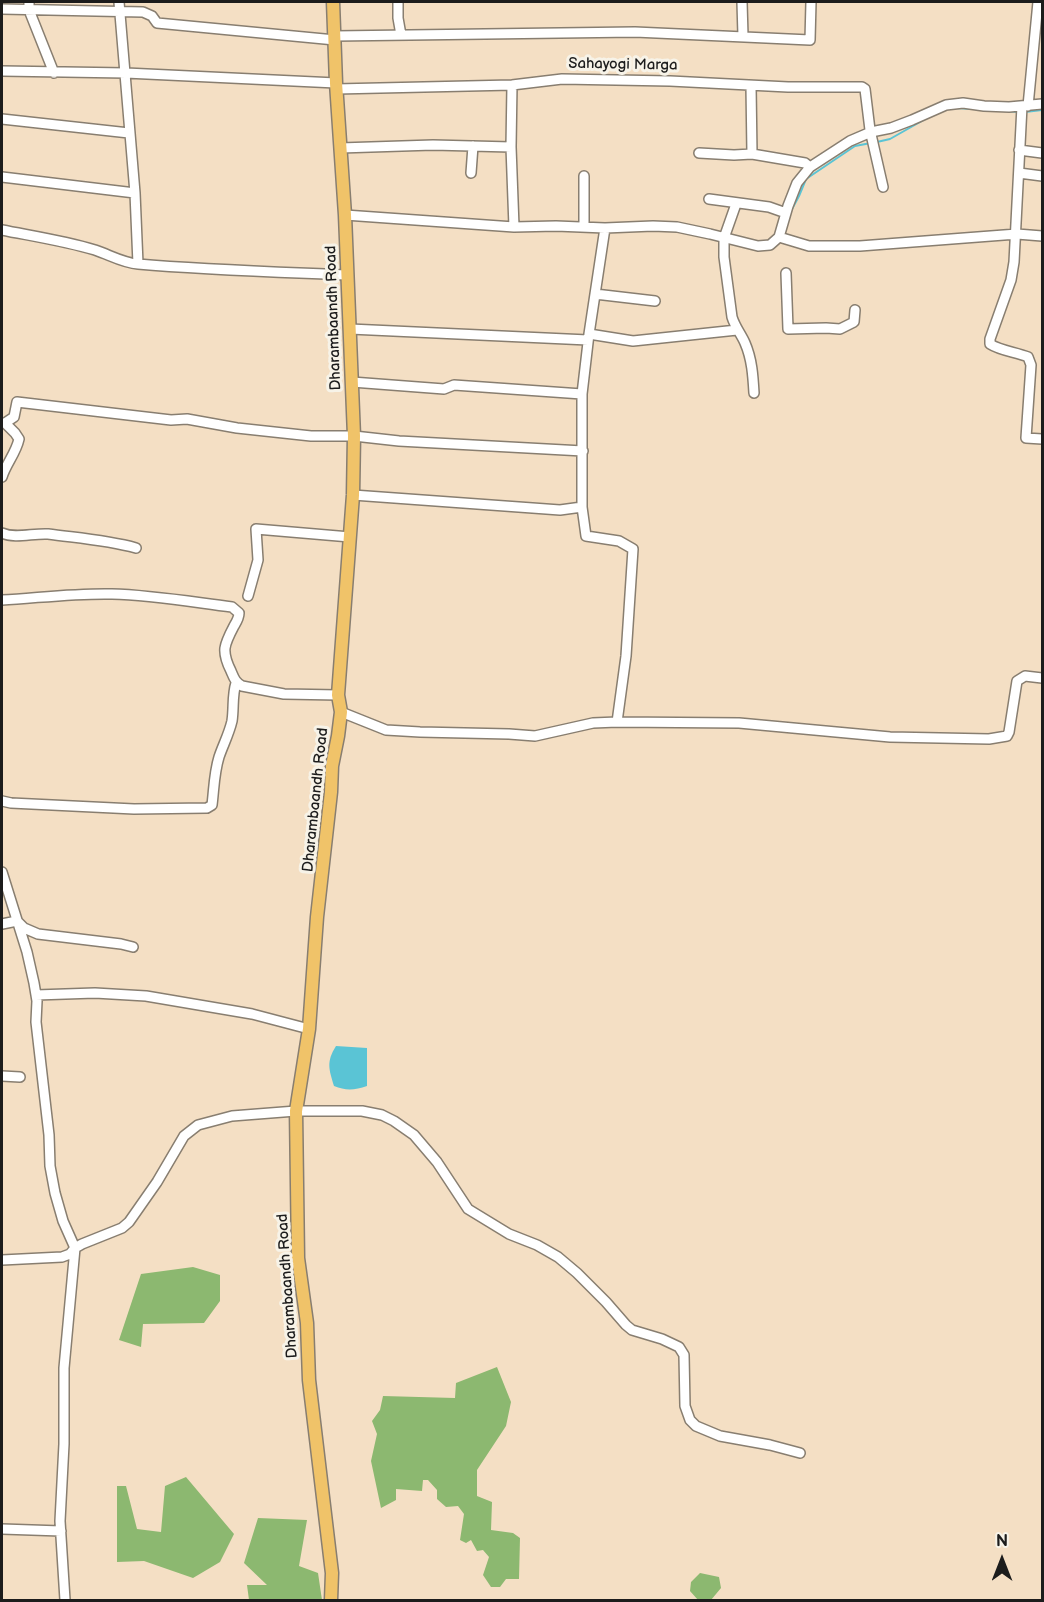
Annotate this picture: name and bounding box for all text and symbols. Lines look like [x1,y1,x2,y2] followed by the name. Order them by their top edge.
[568,55,678,75] street label: Sahayogi Marga
[322,245,346,391] street label: Dharambaandh Road
[299,727,333,873] street label: Dharambaandh Road
[274,1213,302,1359] street label: Dharambaandh Road
[972,1530,1032,1590] north arrow
[996,1532,1008,1551] text: N

